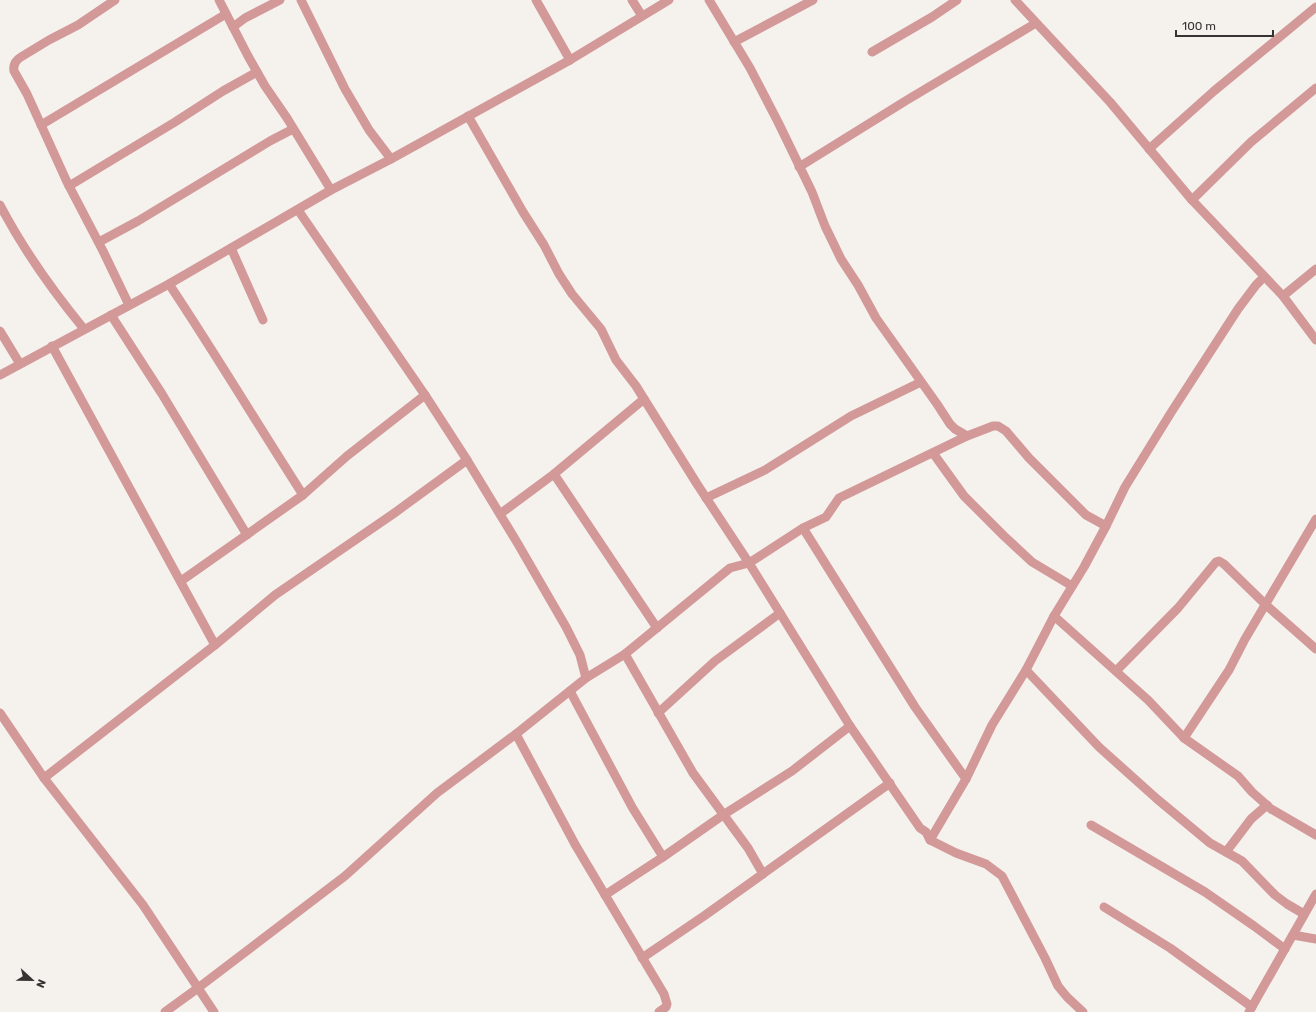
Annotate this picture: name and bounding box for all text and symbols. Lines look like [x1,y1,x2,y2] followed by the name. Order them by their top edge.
[1176,12,1273,38] scale bar
[1182,19,1216,33] text: 100 m
[12,960,52,1000] north arrow
[33,977,48,990] text: N

